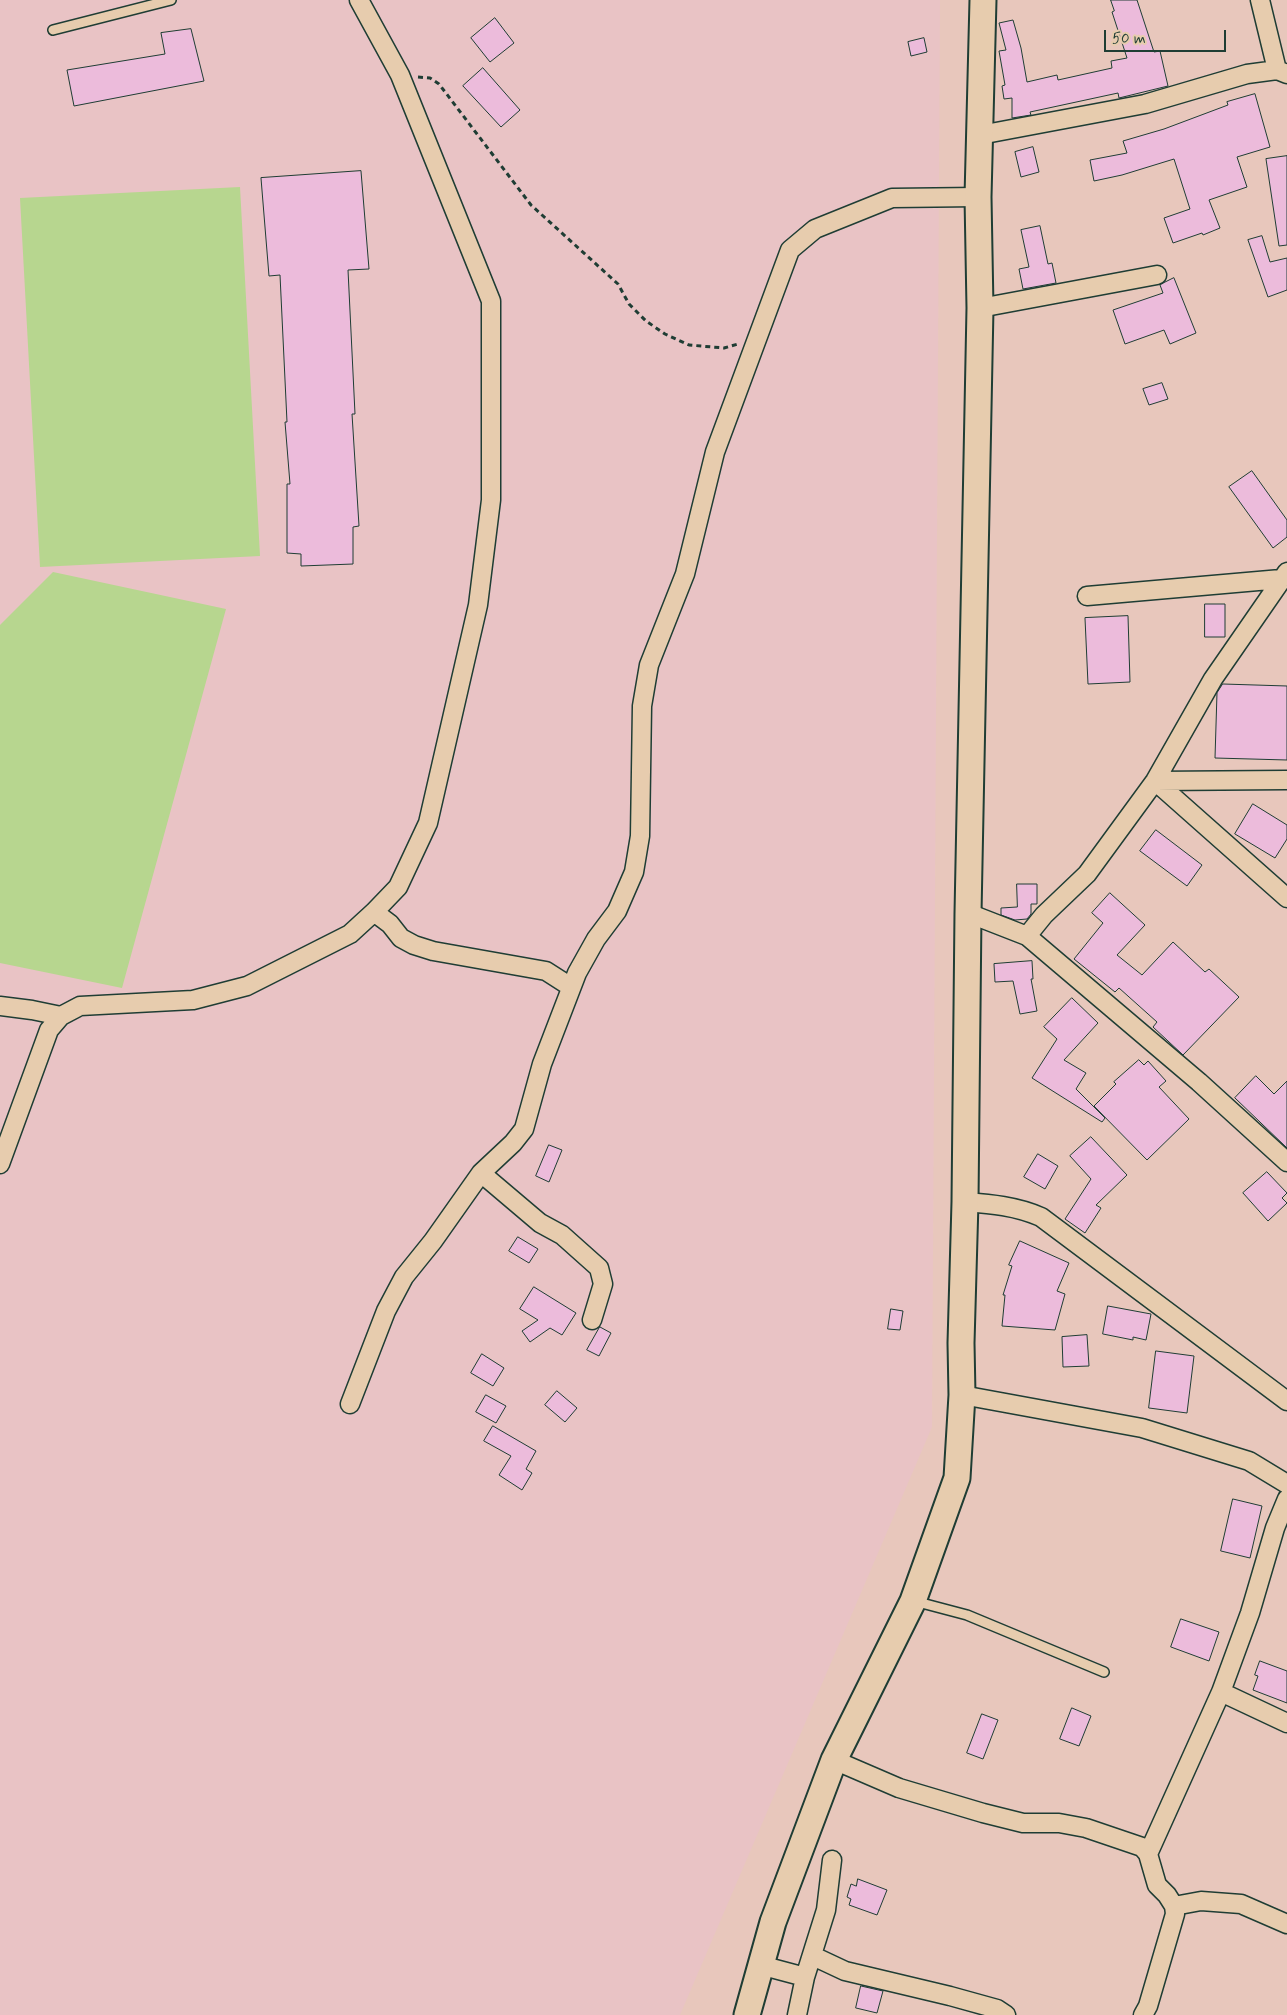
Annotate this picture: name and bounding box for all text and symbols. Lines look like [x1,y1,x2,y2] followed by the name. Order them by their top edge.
[1107,20,1230,52] scale bar
[1112,29,1146,49] text: 50 m

